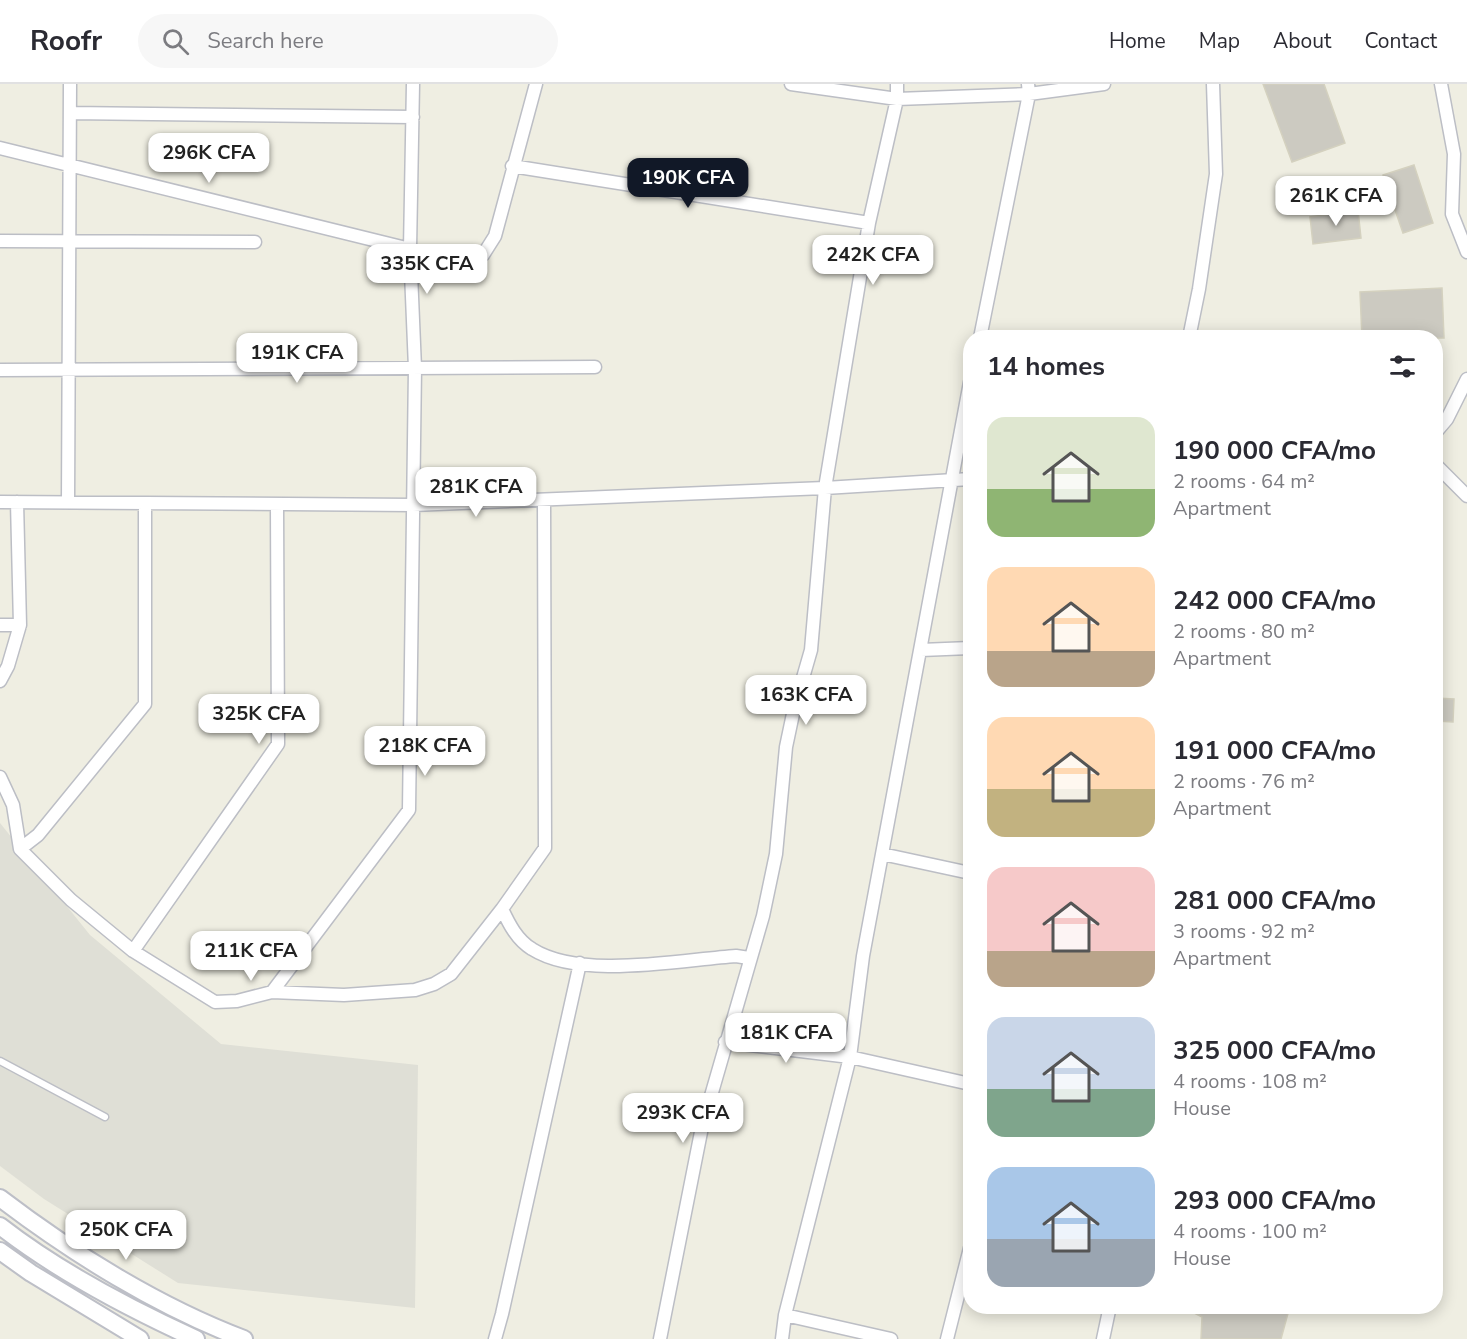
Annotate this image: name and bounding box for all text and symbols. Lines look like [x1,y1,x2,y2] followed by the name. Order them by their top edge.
[138,14,558,68] search box
[30,22,102,60] text: Roofr
[159,25,192,58] icon: search
[207,26,324,56] text: Search here
[1109,27,1166,55] text: Home
[1199,27,1240,55] text: Map
[1273,27,1331,55] text: About
[1364,27,1437,55] text: Contact
[147,133,271,184] pin: 296K CFA
[162,139,256,166] text: 296K CFA
[626,158,750,209] pin: 190K CFA
[641,164,735,191] text: 190K CFA
[1274,176,1398,227] pin: 261K CFA
[1289,182,1383,209] text: 261K CFA
[811,235,935,286] pin: 242K CFA
[826,241,920,268] text: 242K CFA
[365,244,489,295] pin: 335K CFA
[380,250,474,277] text: 335K CFA
[235,333,359,384] pin: 191K CFA
[250,339,344,366] text: 191K CFA
[987,349,1105,384] text: 14 homes
[1386,350,1419,383] icon: filters
[1173,433,1376,468] text: 190 000 CFA/mo
[1035,441,1107,513] icon: home
[414,467,538,518] pin: 281K CFA
[1173,468,1315,495] text: 2 rooms · 64 m²
[429,473,523,500] text: 281K CFA
[1173,495,1271,522] text: Apartment
[1173,583,1376,618] text: 242 000 CFA/mo
[1035,591,1107,663] icon: home
[1173,618,1315,645] text: 2 rooms · 80 m²
[1173,645,1271,672] text: Apartment
[744,675,868,726] pin: 163K CFA
[759,681,853,708] text: 163K CFA
[197,694,321,745] pin: 325K CFA
[212,700,306,727] text: 325K CFA
[363,726,487,777] pin: 218K CFA
[378,732,472,759] text: 218K CFA
[1173,733,1376,768] text: 191 000 CFA/mo
[1035,741,1107,813] icon: home
[1173,768,1315,795] text: 2 rooms · 76 m²
[1173,795,1271,822] text: Apartment
[1173,883,1376,918] text: 281 000 CFA/mo
[1035,891,1107,963] icon: home
[1173,918,1315,945] text: 3 rooms · 92 m²
[189,931,313,982] pin: 211K CFA
[204,937,298,964] text: 211K CFA
[1173,945,1271,972] text: Apartment
[724,1013,848,1064] pin: 181K CFA
[739,1019,833,1046] text: 181K CFA
[1173,1033,1376,1068] text: 325 000 CFA/mo
[1035,1041,1107,1113] icon: home
[1173,1068,1327,1095] text: 4 rooms · 108 m²
[621,1093,745,1144] pin: 293K CFA
[1173,1095,1231,1122] text: House
[636,1099,730,1126] text: 293K CFA
[1173,1183,1376,1218] text: 293 000 CFA/mo
[1035,1191,1107,1263] icon: home
[64,1210,188,1261] pin: 250K CFA
[79,1216,173,1243] text: 250K CFA
[1173,1218,1327,1245] text: 4 rooms · 100 m²
[1173,1245,1231,1272] text: House

